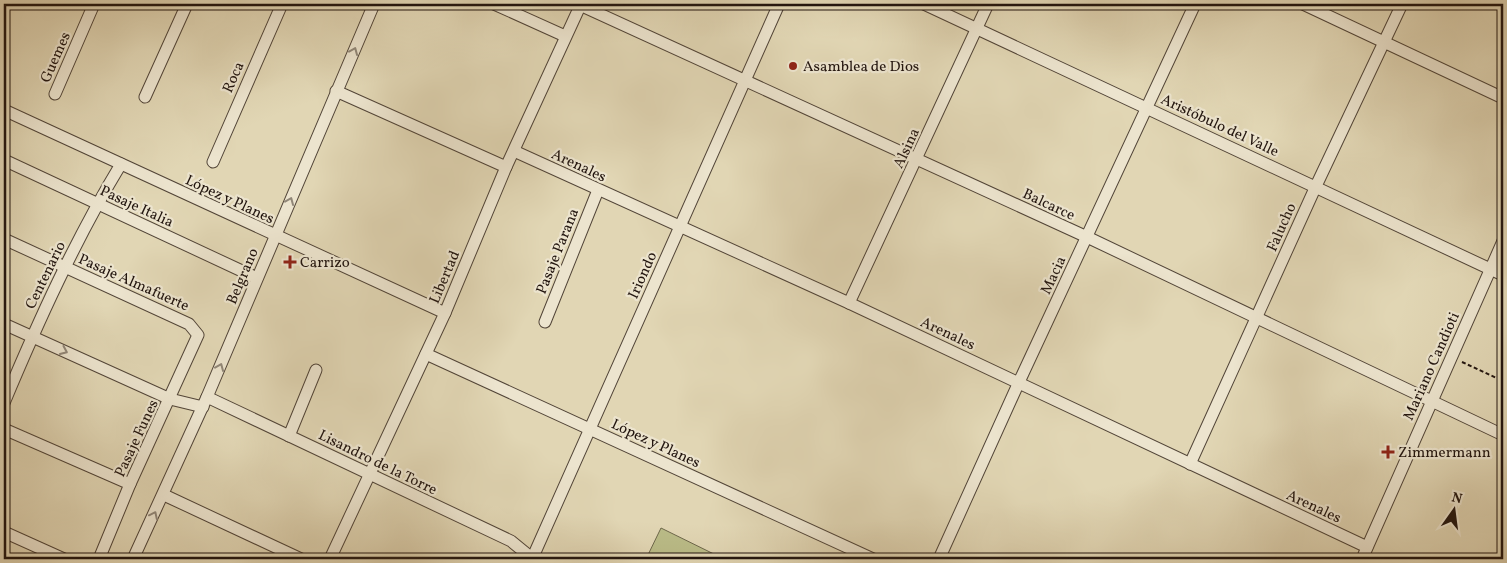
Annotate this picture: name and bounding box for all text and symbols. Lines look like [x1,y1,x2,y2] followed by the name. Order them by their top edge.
[36,29,77,86] street label: Guemes
[347,47,358,56] one-way arrow
[803,57,919,78] place label: Asamblea de Dios
[218,59,250,97] street label: Roca
[787,60,799,72] marker: Asamblea de Dios
[1157,90,1282,163] street label: Aristóbulo del Valle
[889,125,926,172] street label: Alsina
[547,145,609,188] street label: Arenales
[181,171,277,230] street label: López y Planes
[96,181,177,234] street label: Pasaje Italia
[1019,184,1078,227] street label: Balcarce
[284,197,295,206] one-way arrow
[1262,200,1302,255] street label: Falucho
[532,206,585,298] street label: Pasaje Parana
[21,238,72,313] street label: Centenario
[222,245,265,308] street label: Belgrano
[425,248,466,307] street label: Libertad
[75,249,192,317] street label: Pasaje Almafuerte
[624,249,663,302] street label: Iriondo
[300,253,350,274] place label: Carrizo
[1036,253,1072,298] street label: Macia
[284,256,296,268] marker: Carrizo
[1399,309,1466,424] street label: Mariano Candioti
[916,313,978,356] street label: Arenales
[59,345,68,356] one-way arrow
[214,363,224,372] one-way arrow
[110,396,164,481] street label: Pasaje Funes
[607,415,703,474] street label: López y Planes
[314,425,440,501] street label: Lisandro de la Torre
[1398,443,1491,464] place label: Zimmermann
[1382,446,1394,458] marker: Zimmermann
[1282,486,1344,529] street label: Arenales
[1430,486,1480,536] north arrow
[1450,488,1464,509] text: N
[148,511,159,520] one-way arrow

